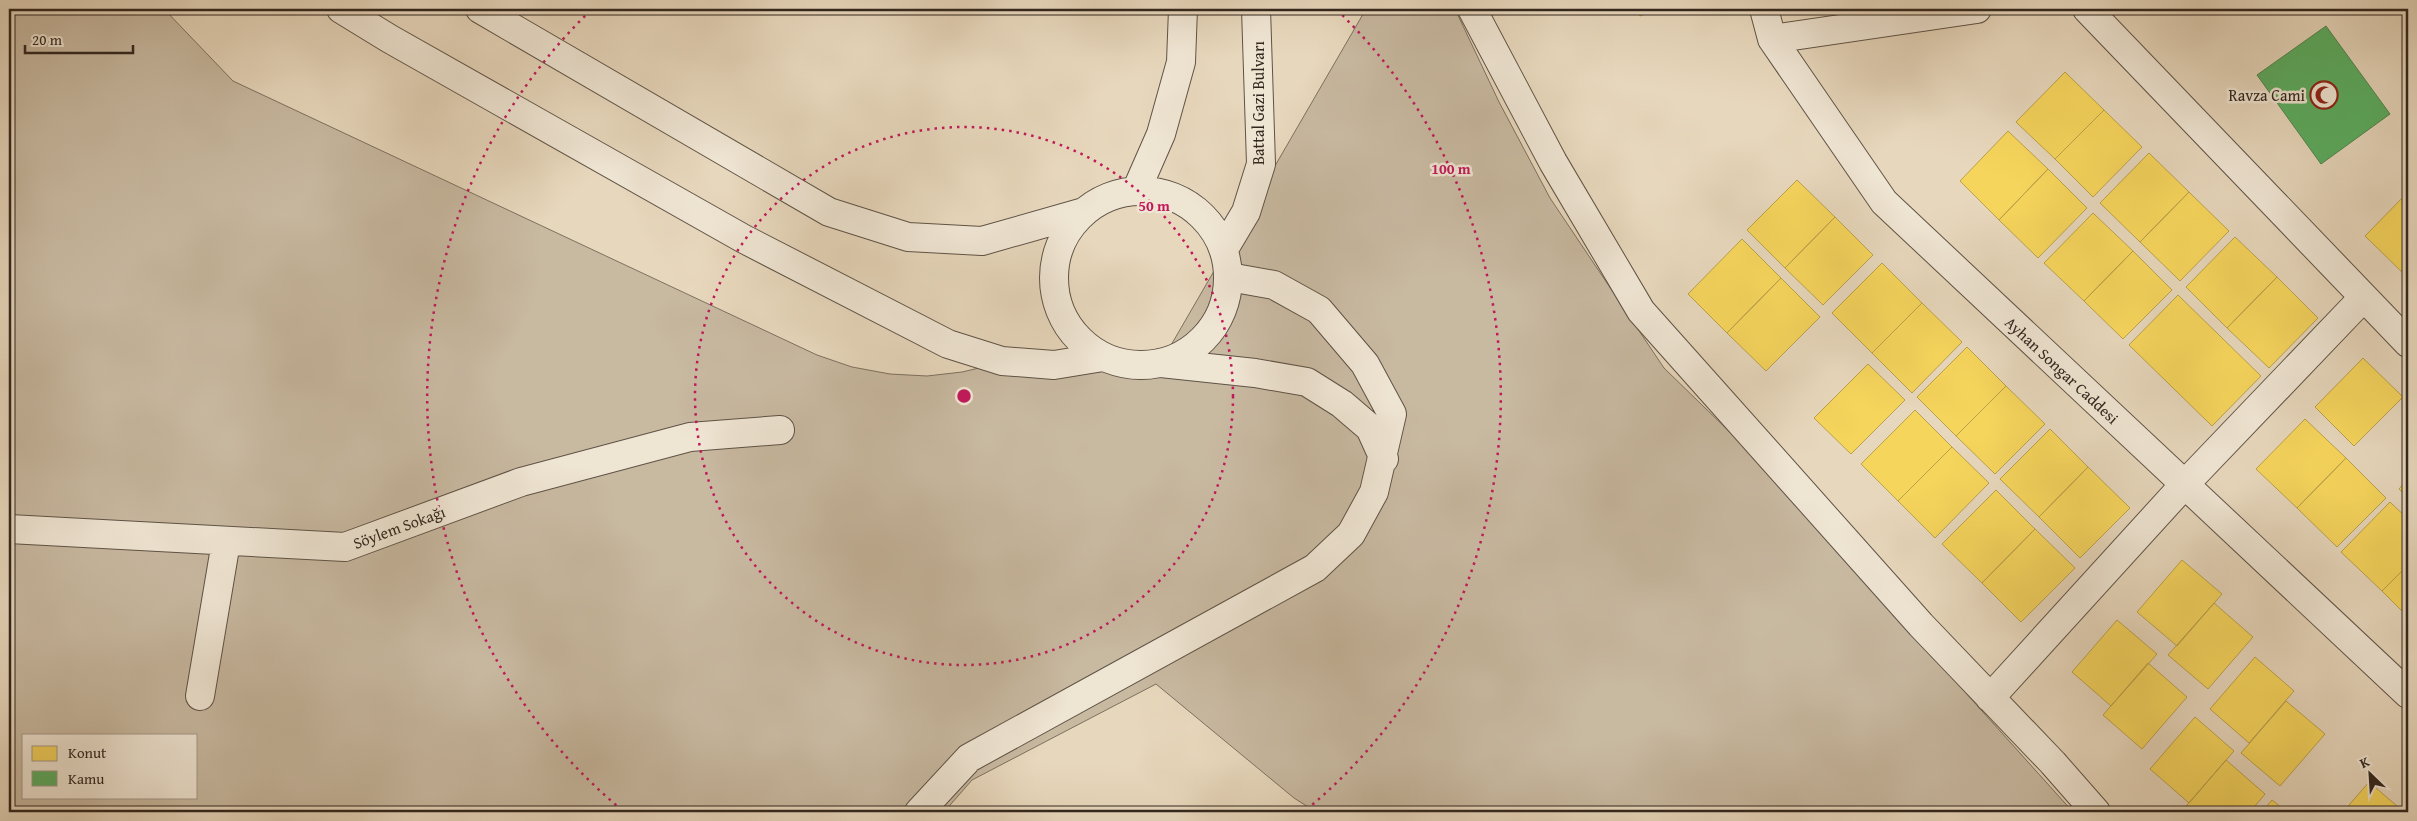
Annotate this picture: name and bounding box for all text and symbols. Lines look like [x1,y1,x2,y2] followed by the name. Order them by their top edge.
[25,22,132,54] scale bar
[32,29,63,50] text: 20 m
[1246,40,1270,165] street label: Battal Gazi Bulvarı
[2309,80,2339,110] mosque icon: Ravza Cami
[2229,83,2306,107] place label: Ravza Cami
[1431,158,1471,179] text: 100 m
[1138,195,1170,216] text: 50 m
[2000,311,2125,430] street label: Ayhan Songar Caddesi
[955,387,973,405] centre of rings
[349,499,449,555] street label: Söylem Sokağı
[22,734,198,798] legend
[68,742,107,763] text: Konut
[2344,748,2394,798] north arrow
[2356,751,2373,773] text: K
[68,768,105,789] text: Kamu

